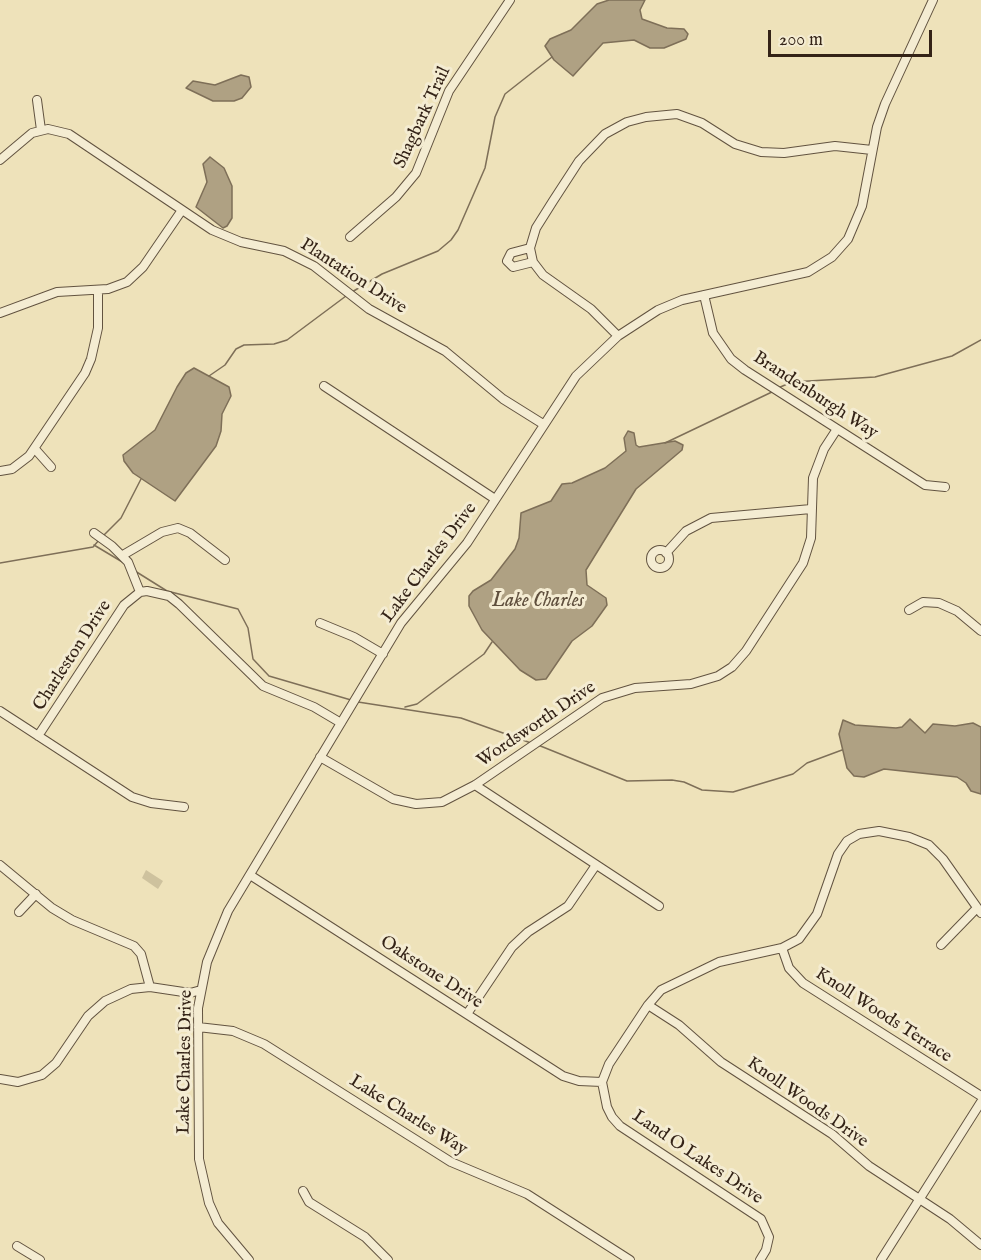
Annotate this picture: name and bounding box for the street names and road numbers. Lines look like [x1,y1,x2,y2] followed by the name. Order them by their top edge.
[390,64,456,172] street label: Shagbark Trail
[296,235,410,319] street label: Plantation Drive
[749,348,881,444] street label: Brandenburgh Way
[378,499,482,627] street label: Lake Charles Drive
[29,597,117,715] street label: Charleston Drive
[474,677,600,773] street label: Wordsworth Drive
[376,932,486,1014] street label: Oakstone Drive
[811,964,955,1068] street label: Knoll Woods Terrace
[174,990,198,1134] street label: Lake Charles Drive
[742,1053,872,1153] street label: Knoll Woods Drive
[345,1071,471,1161] street label: Lake Charles Way
[628,1106,766,1210] street label: Land O Lakes Drive

